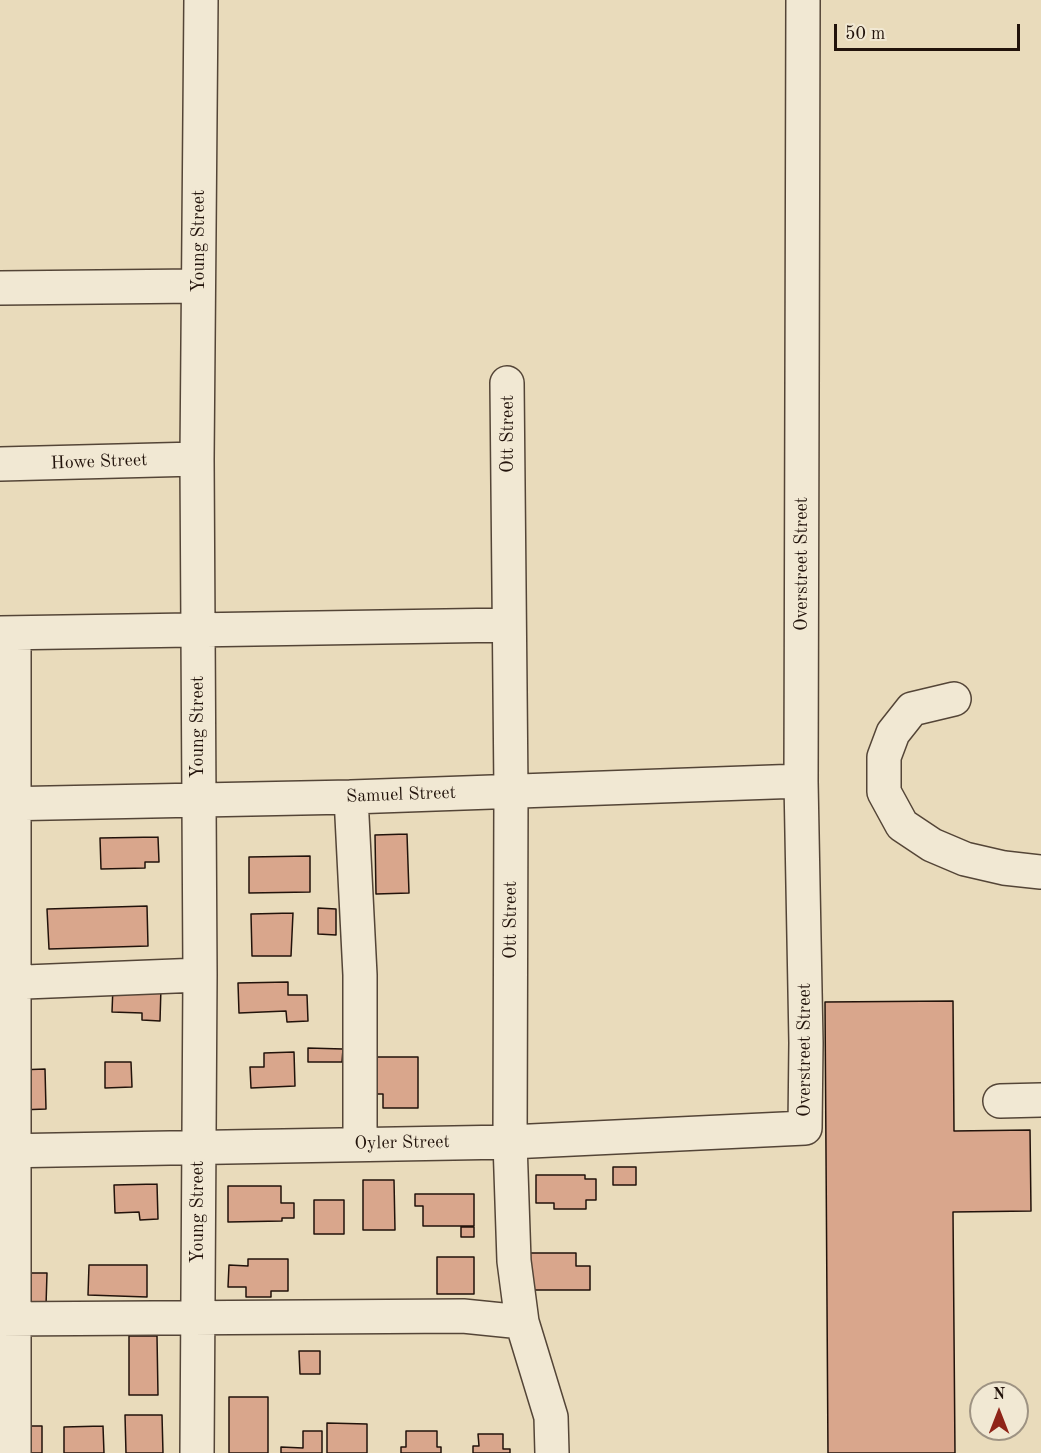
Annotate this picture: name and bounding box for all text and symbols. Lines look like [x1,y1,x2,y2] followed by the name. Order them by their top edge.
[837,12,1023,50] scale bar
[845,25,885,43] text: 50 m
[188,190,210,292] street label: Young Street
[497,395,519,473] street label: Ott Street
[50,450,148,474] street label: Howe Street
[791,497,813,631] street label: Overstreet Street
[187,676,209,778] street label: Young Street
[346,782,456,808] street label: Samuel Street
[500,881,522,959] street label: Ott Street
[794,983,816,1117] street label: Overstreet Street
[354,1131,450,1155] street label: Oyler Street
[187,1161,209,1263] street label: Young Street
[969,1381,1029,1441] north arrow
[993,1387,1005,1403] text: N

